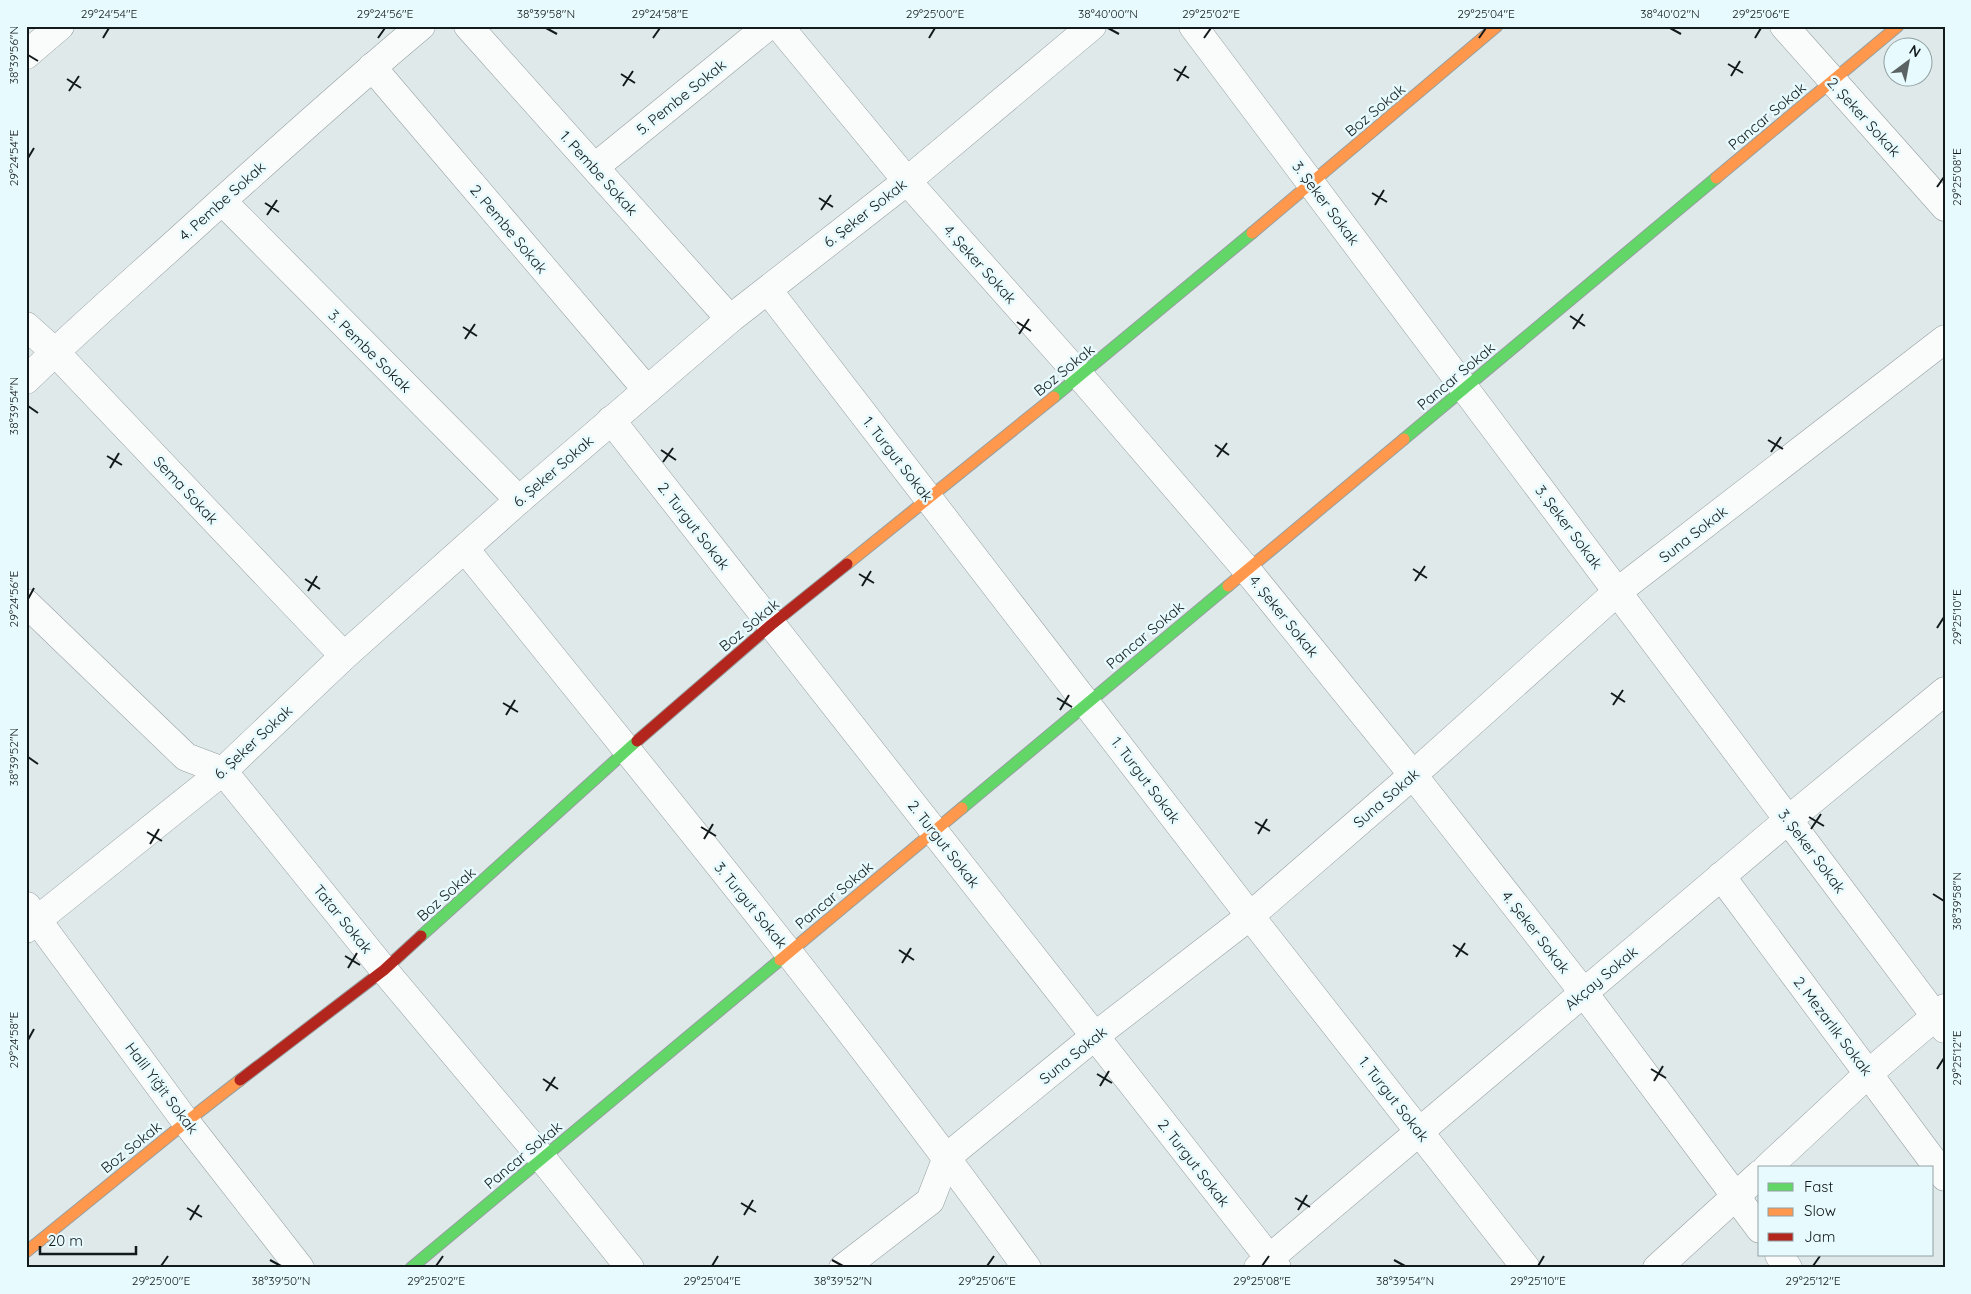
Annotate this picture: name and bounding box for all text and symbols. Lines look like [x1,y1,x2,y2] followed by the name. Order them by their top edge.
[81,6,138,21] text: 29°24'54"E
[357,6,414,21] text: 29°24'56"E
[517,6,575,21] text: 38°39'58"N
[632,6,689,21] text: 29°24'58"E
[906,6,964,21] text: 29°25'00"E
[1078,6,1138,21] text: 38°40'00"N
[1182,6,1240,21] text: 29°25'02"E
[1457,6,1515,21] text: 29°25'04"E
[1640,6,1700,21] text: 38°40'02"N
[1732,6,1790,21] text: 29°25'06"E
[6,26,21,84] text: 38°39'56"N
[1884,38,1934,88] north arrow
[1906,41,1924,61] text: N
[632,55,730,139] street label: 5. Pembe Sokak
[1823,73,1905,161] street label: 2. Şeker Sokak
[1724,78,1810,154] street label: Pancar Sokak
[1341,79,1409,141] street label: Boz Sokak
[556,127,642,219] street label: 1. Pembe Sokak
[6,129,21,186] text: 29°24'54"E
[1949,148,1964,206] text: 29°25'08"E
[175,157,269,245] street label: 4. Pembe Sokak
[1288,157,1364,249] street label: 3. Şeker Sokak
[820,175,910,251] street label: 6. Şeker Sokak
[466,181,552,277] street label: 2. Pembe Sokak
[939,220,1021,308] street label: 4. Şeker Sokak
[324,305,416,397] street label: 3. Pembe Sokak
[1413,338,1499,414] street label: Pancar Sokak
[1030,340,1098,400] street label: Boz Sokak
[6,377,21,435] text: 38°39'54"N
[859,412,937,506] street label: 1. Turgut Sokak
[509,431,597,511] street label: 6. Şeker Sokak
[150,452,222,528] street label: Sema Sokak
[654,478,734,574] street label: 2. Turgut Sokak
[1531,481,1607,573] street label: 3. Şeker Sokak
[1655,501,1731,567] street label: Suna Sokak
[6,570,21,627] text: 29°24'56"E
[1245,571,1323,661] street label: 4. Şeker Sokak
[1949,589,1964,645] text: 29°25'10"E
[715,594,783,656] street label: Boz Sokak
[1102,597,1188,673] street label: Pancar Sokak
[210,701,296,783] street label: 6. Şeker Sokak
[6,728,21,786] text: 38°39'52"N
[1107,733,1185,827] street label: 1. Turgut Sokak
[1349,764,1423,832] street label: Suna Sokak
[904,796,984,892] street label: 2. Turgut Sokak
[1774,805,1850,897] street label: 3. Şeker Sokak
[791,857,877,933] street label: Pancar Sokak
[710,858,792,952] street label: 3. Turgut Sokak
[413,863,479,925] street label: Boz Sokak
[1949,872,1964,930] text: 38°39'58"N
[309,881,377,957] street label: Tatar Sokak
[1498,887,1574,977] street label: 4. Şeker Sokak
[1561,942,1641,1014] street label: Akçay Sokak
[1789,973,1877,1079] street label: 2. Mezarlık Sokak
[6,1011,21,1068] text: 29°24'58"E
[1035,1022,1111,1088] street label: Suna Sokak
[1949,1030,1964,1086] text: 29°25'12"E
[121,1038,203,1138] street label: Halil Yiğit Sokak
[1355,1052,1433,1146] street label: 1. Turgut Sokak
[1154,1115,1234,1211] street label: 2. Turgut Sokak
[97,1117,165,1177] street label: Boz Sokak
[480,1117,566,1193] street label: Pancar Sokak
[1758,1166,1934,1256] legend
[1804,1177,1833,1196] text: Fast
[1804,1201,1836,1220] text: Slow
[40,1224,136,1256] scale bar
[1804,1227,1835,1246] text: Jam
[48,1231,83,1250] text: 20 m
[132,1273,190,1288] text: 29°25'00"E
[251,1273,311,1288] text: 38°39'50"N
[407,1273,465,1288] text: 29°25'02"E
[683,1273,741,1288] text: 29°25'04"E
[814,1273,872,1288] text: 38°39'52"N
[958,1273,1016,1288] text: 29°25'06"E
[1233,1273,1291,1288] text: 29°25'08"E
[1376,1273,1434,1288] text: 38°39'54"N
[1510,1273,1566,1288] text: 29°25'10"E
[1785,1273,1841,1288] text: 29°25'12"E

